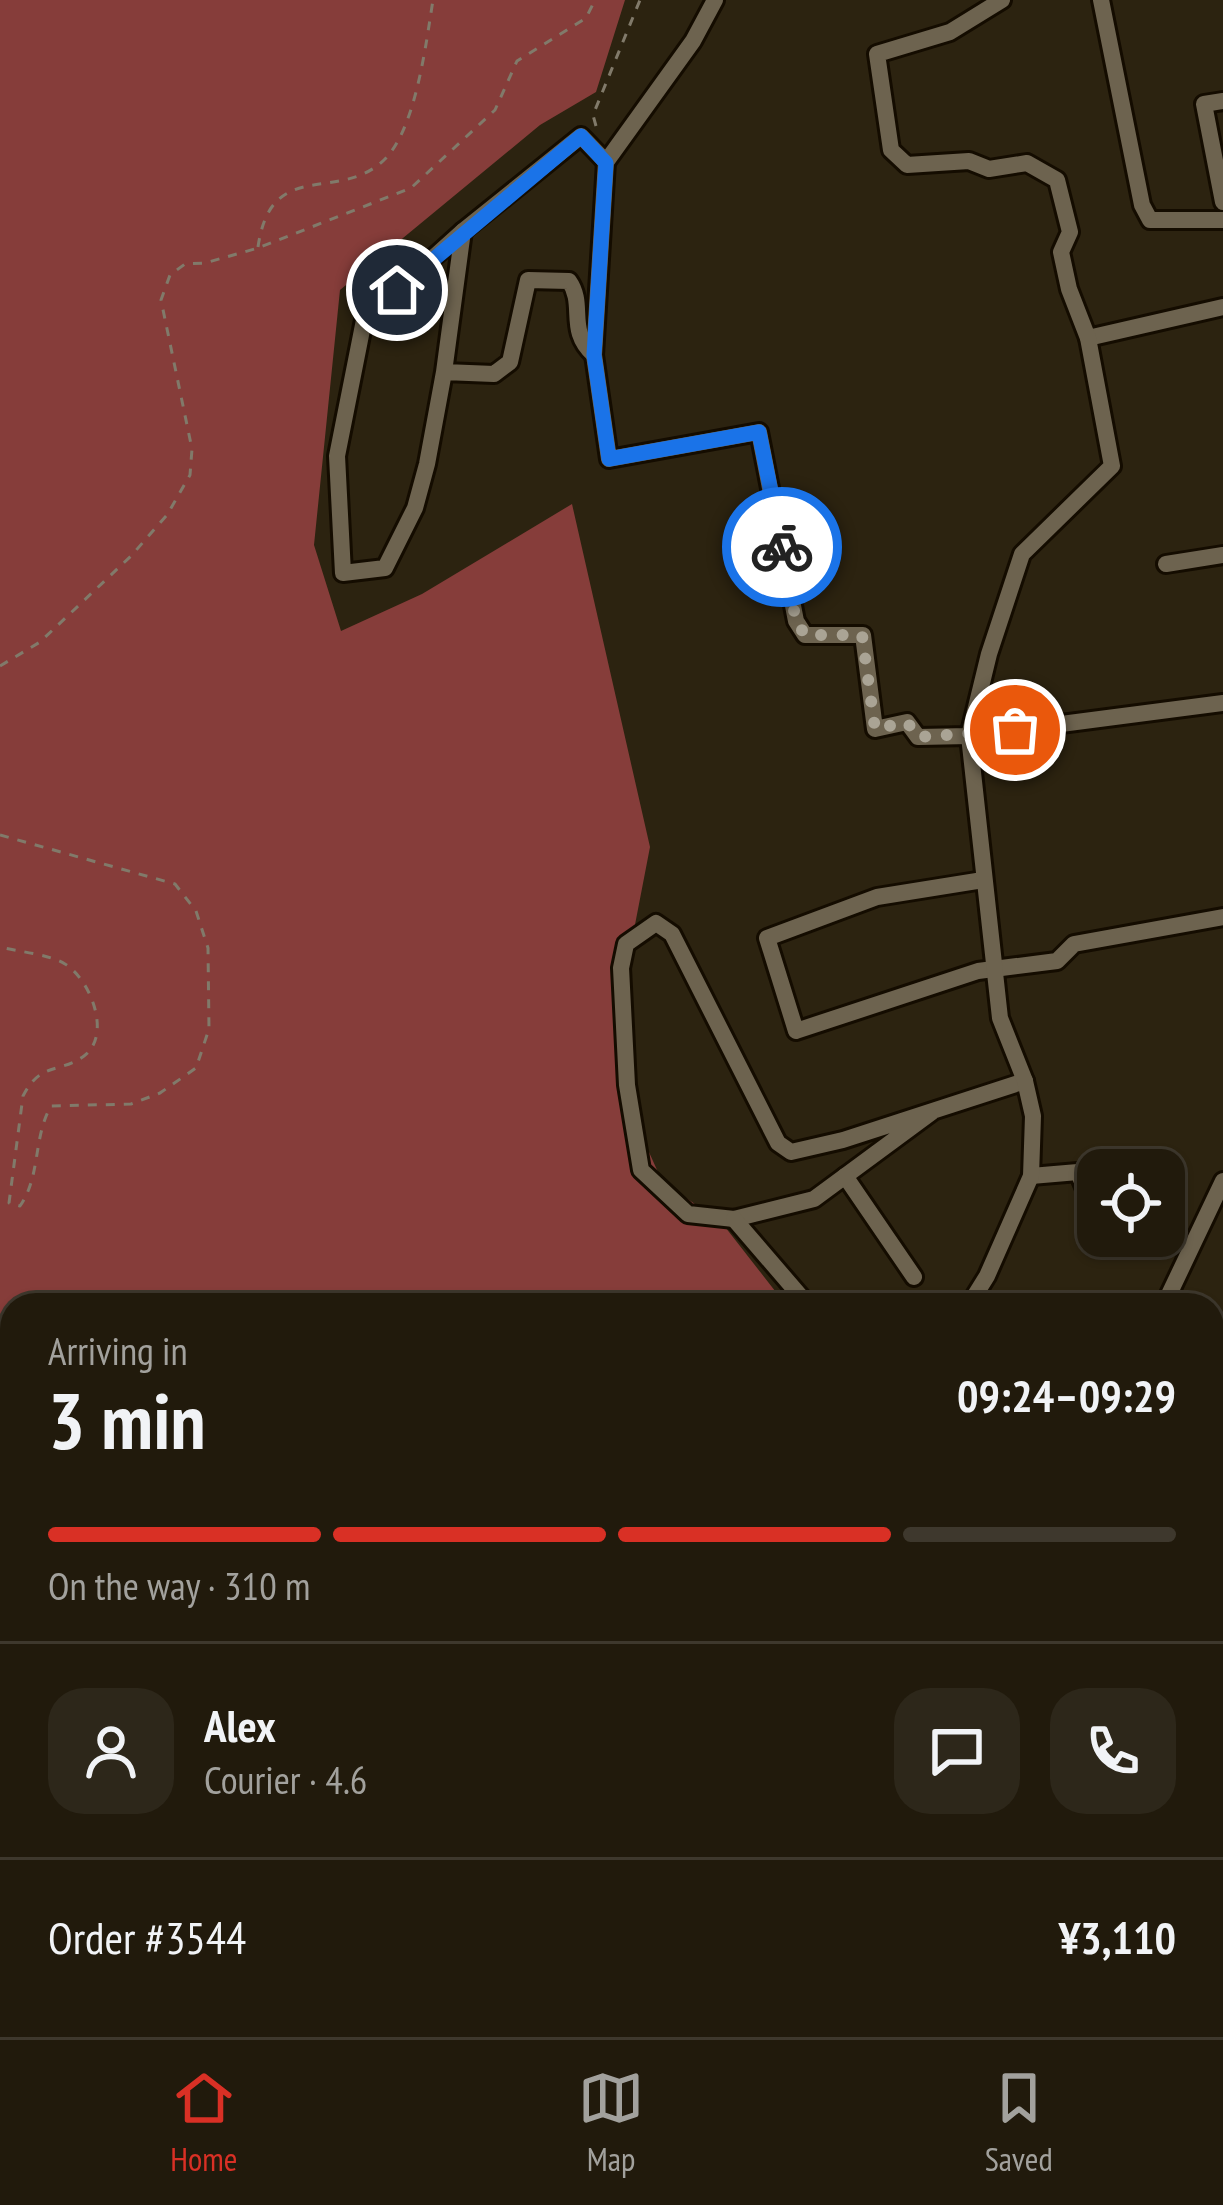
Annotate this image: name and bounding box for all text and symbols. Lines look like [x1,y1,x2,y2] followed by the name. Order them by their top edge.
[346,239,448,341] pin
[364,257,430,323] icon: home
[722,487,842,607] courier
[749,514,815,580] icon: bike
[964,679,1066,781] pin
[982,697,1048,763] icon: bag
[1077,1149,1185,1257] map controls
[1077,1149,1185,1257] button: locate
[48,1325,188,1376] text: Arriving in
[957,1366,1176,1424] text: 09:24–09:29
[48,1370,206,1471] text: 3 min
[48,1560,310,1611] text: On the way · 310 m
[48,1688,174,1814] button: person
[894,1688,1020,1814] button: chat
[1050,1688,1176,1814] button: phone
[204,1696,276,1754] text: Alex
[204,1754,367,1805] text: Courier · 4.6
[48,1908,246,1966] text: Order #3544
[1059,1908,1176,1966] text: ¥3,110
[170,2065,237,2180] tab: Home
[578,2065,644,2180] tab: Map
[985,2065,1053,2180] tab: Saved

